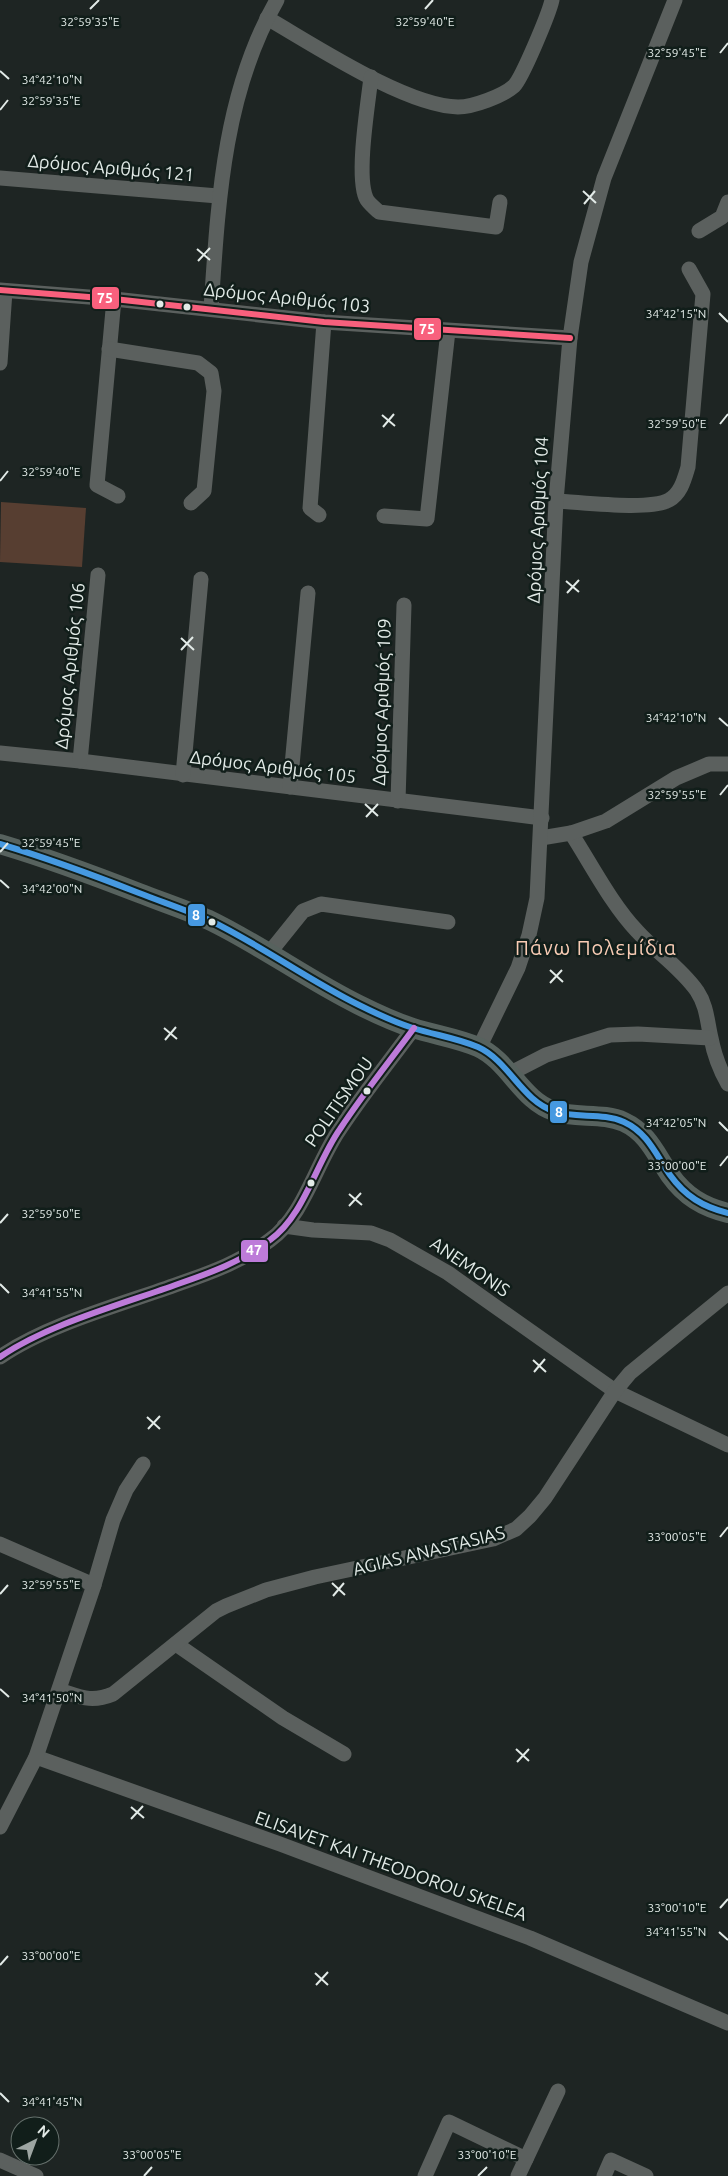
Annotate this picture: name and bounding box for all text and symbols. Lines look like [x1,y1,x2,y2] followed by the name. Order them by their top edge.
[61,15,120,28] text: 32°59'35"E
[396,15,455,28] text: 32°59'40"E
[648,46,707,59] text: 32°59'45"E
[22,73,82,86] text: 34°42'10"N
[22,94,81,107] text: 32°59'35"E
[27,150,195,185] street label: Δρόμος Αριθμός 121
[203,278,371,317] street label: Δρόμος Αριθμός 103
[91,286,120,310] line badge: 75
[97,290,113,306] text: 75
[155,299,165,309] unlabelled marker
[182,302,192,312] unlabelled marker
[646,307,706,320] text: 34°42'15"N
[413,317,442,341] line badge: 75
[419,321,435,337] text: 75
[648,417,707,430] text: 32°59'50"E
[523,436,552,604] street label: Δρόμος Αριθμός 104
[22,465,81,478] text: 32°59'40"E
[50,582,89,750] street label: Δρόμος Αριθμός 106
[368,618,395,786] street label: Δρόμος Αριθμός 109
[646,711,706,724] text: 34°42'10"N
[189,746,357,787] street label: Δρόμος Αριθμός 105
[648,788,707,801] text: 32°59'55"E
[22,836,81,849] text: 32°59'45"E
[22,882,82,895] text: 34°42'00"N
[187,903,206,927] line badge: 8
[192,907,200,923] text: 8
[207,917,217,927] unlabelled marker
[515,936,677,959] district label: Πάνω Πολεμίδια
[300,1053,376,1150] street label: POLITISMOU
[362,1086,372,1096] unlabelled marker
[549,1100,568,1124] line badge: 8
[555,1104,563,1120] text: 8
[646,1116,706,1129] text: 34°42'05"N
[648,1159,707,1172] text: 33°00'00"E
[306,1178,316,1188] unlabelled marker
[22,1207,81,1220] text: 32°59'50"E
[427,1232,514,1300] street label: ANEMONIS
[240,1239,269,1263] line badge: 47
[246,1242,262,1258] text: 47
[22,1286,82,1299] text: 34°41'55"N
[351,1521,507,1579] street label: AGIAS ANASTASIAS
[648,1530,707,1543] text: 33°00'05"E
[22,1578,81,1591] text: 32°59'55"E
[22,1691,82,1704] text: 34°41'50"N
[253,1806,530,1924] street label: ELISAVET KAI THEODOROU SKELEA
[648,1901,707,1914] text: 33°00'10"E
[646,1925,706,1938] text: 34°41'55"N
[22,1949,81,1962] text: 33°00'00"E
[22,2095,82,2108] text: 34°41'45"N
[10,2116,60,2166] north arrow
[34,2122,53,2141] text: N
[123,2148,182,2161] text: 33°00'05"E
[458,2148,517,2161] text: 33°00'10"E

